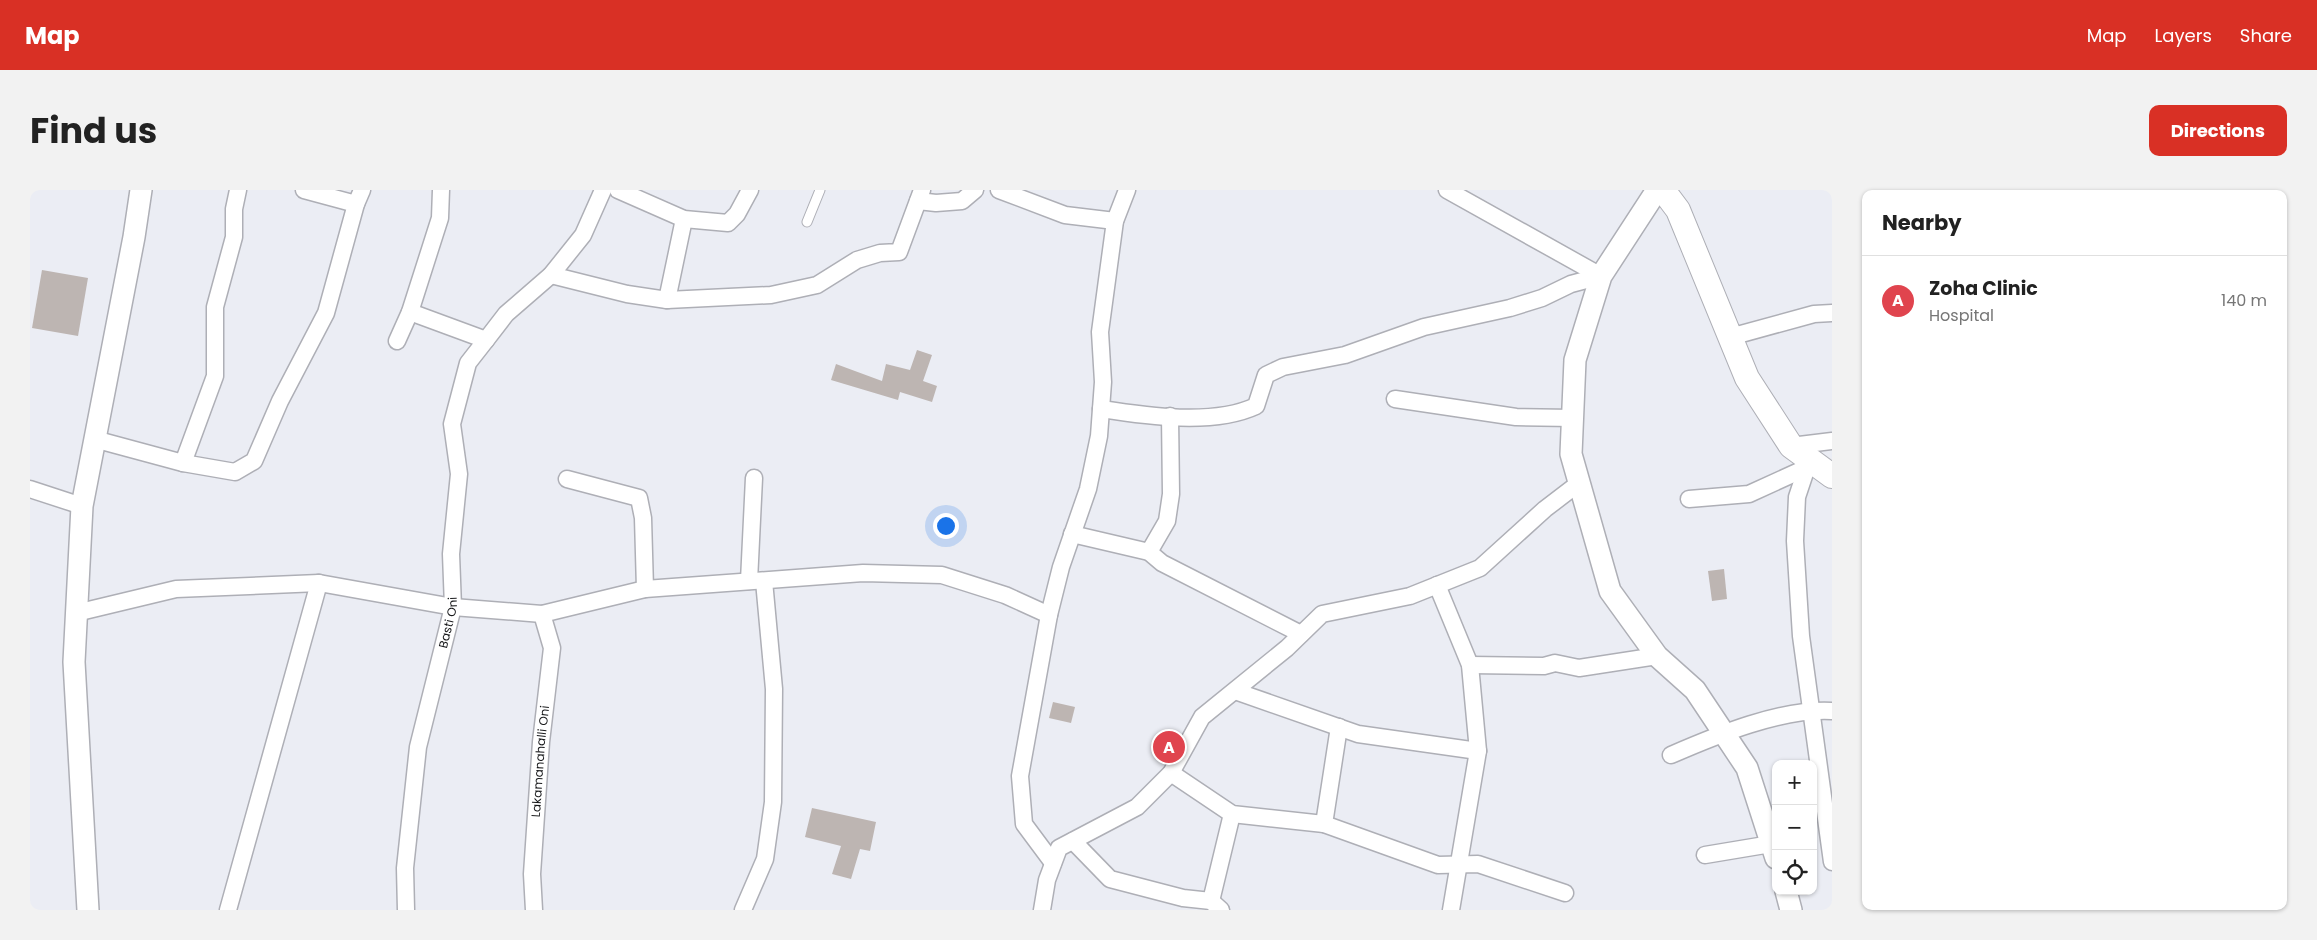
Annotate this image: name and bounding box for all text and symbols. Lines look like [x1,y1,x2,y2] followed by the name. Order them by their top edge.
[25,19,80,52] text: Map
[2087,23,2127,48] text: Map
[2155,23,2212,48] text: Layers
[2240,23,2292,48] text: Share
[2149,105,2287,156] button: Directions
[30,106,157,155] text: Find us
[1882,208,1962,237] text: Nearby
[1929,275,2038,302] text: Zoha Clinic
[1892,289,1904,312] text: A
[2221,289,2267,312] text: 140 m
[1929,304,1994,327] text: Hospital
[933,513,959,539] your location
[434,596,461,650] street label: Basti Oni
[527,705,553,818] street label: Lakamanahalli Oni
[1153,728,1185,766] pin: A
[1772,760,1817,895] map controls
[1772,760,1817,805] button: +
[1772,805,1817,850] button: −
[1772,850,1817,895] button: locate

